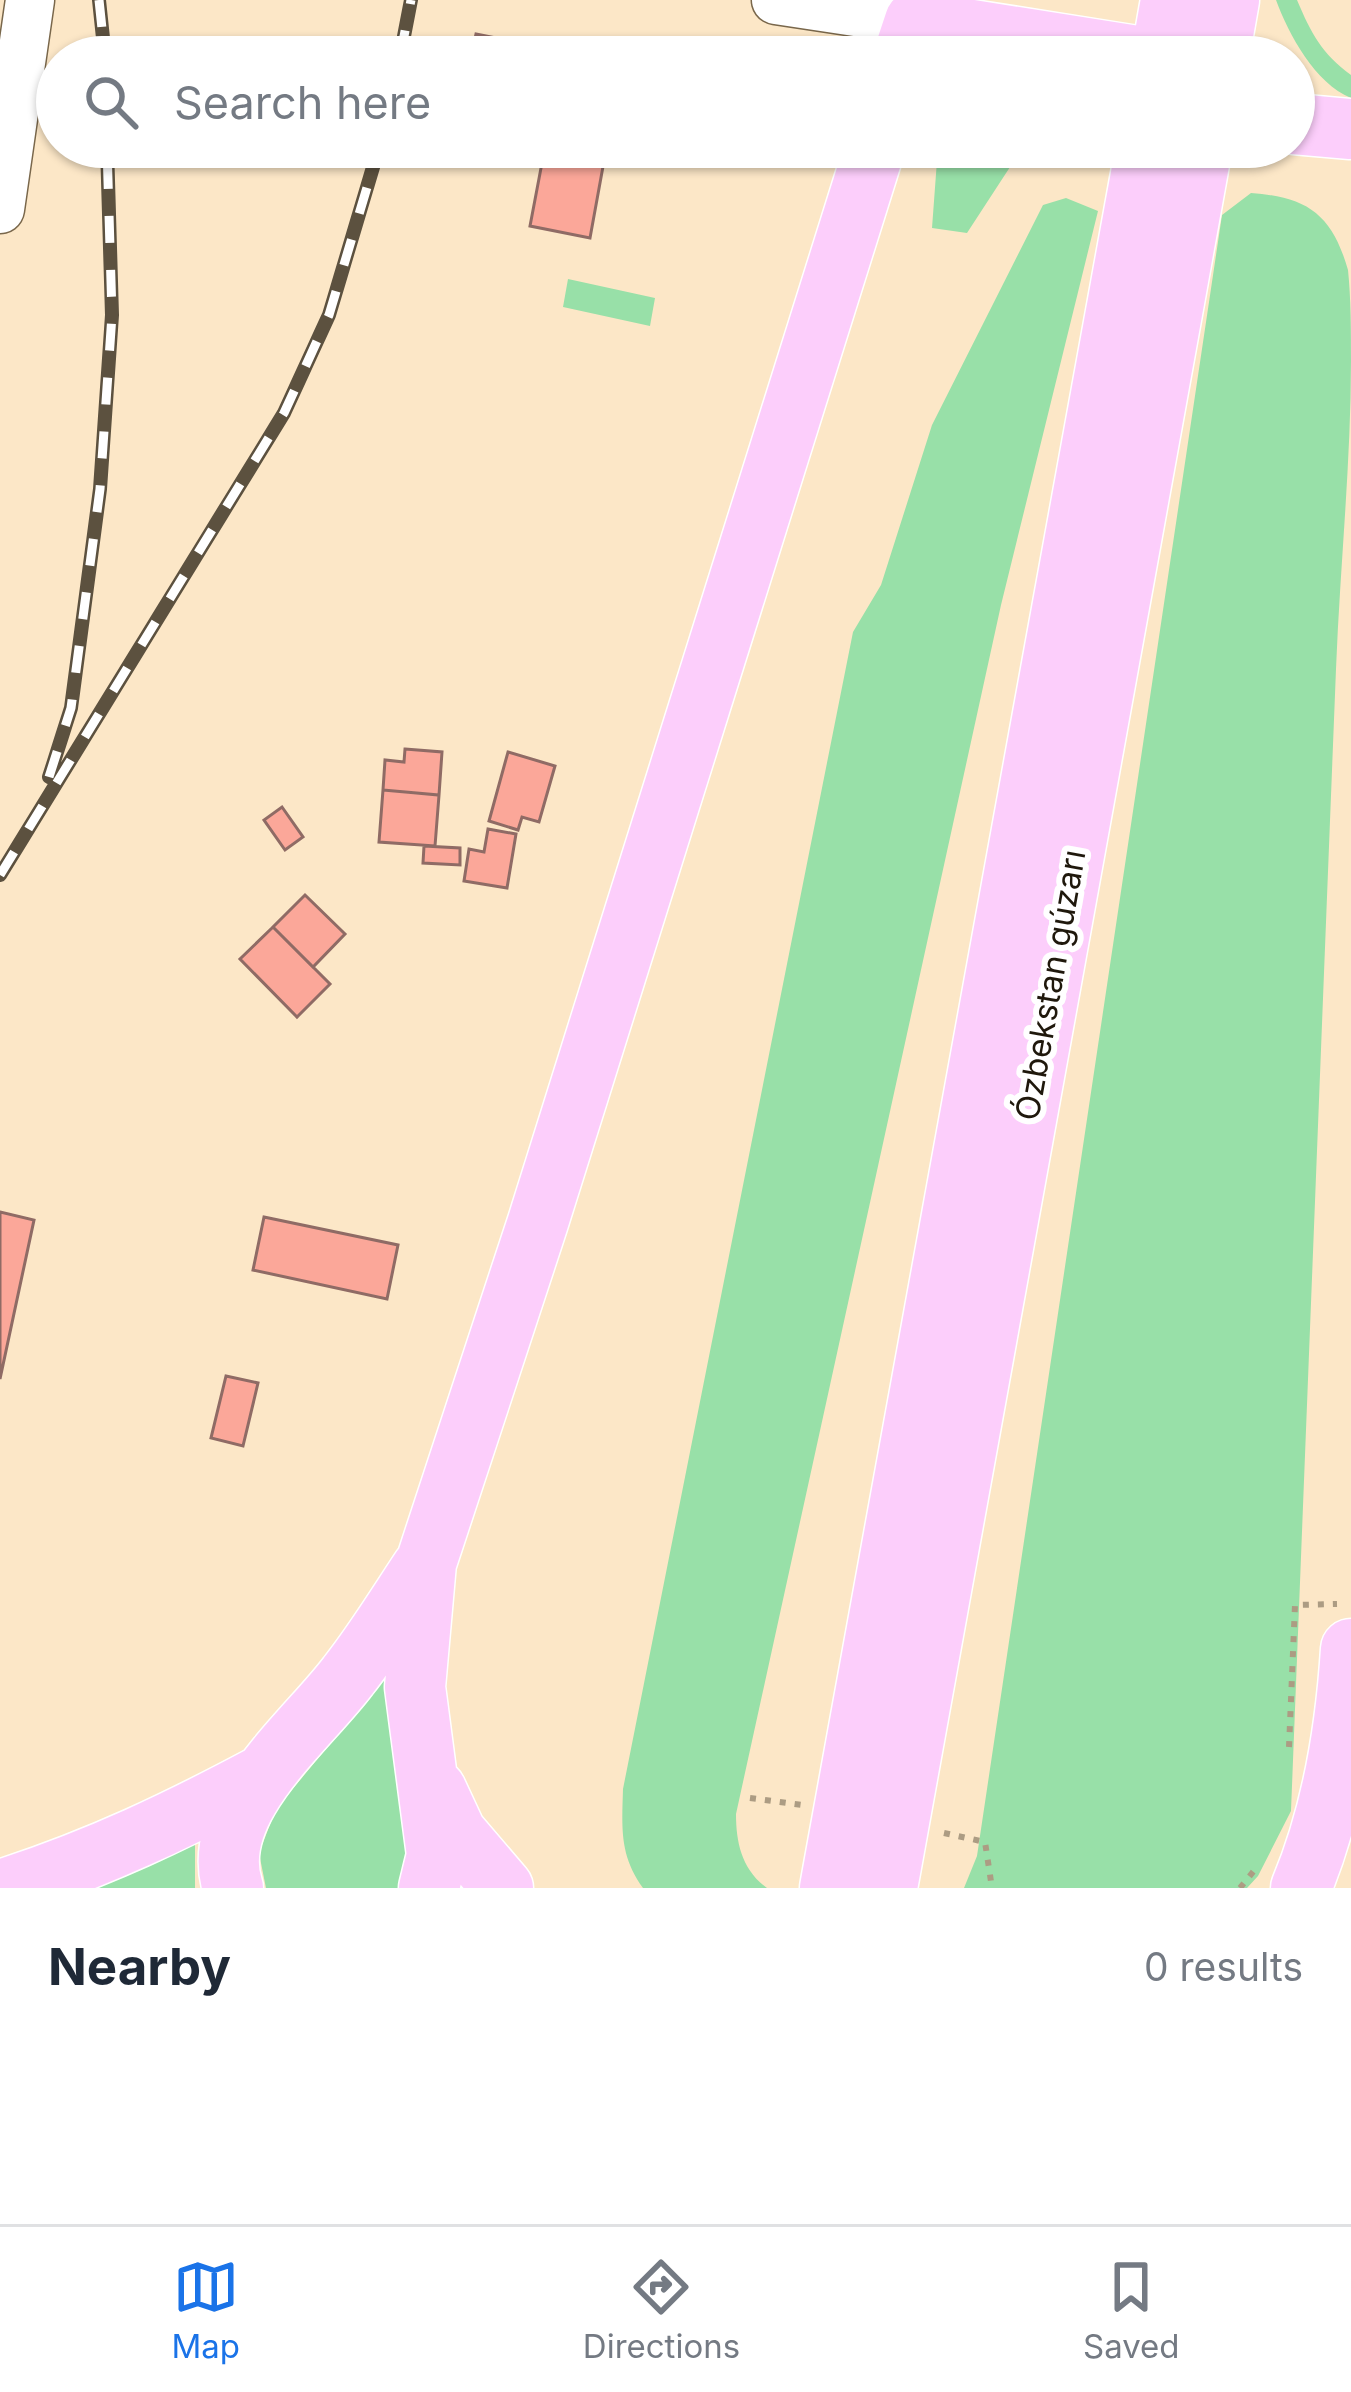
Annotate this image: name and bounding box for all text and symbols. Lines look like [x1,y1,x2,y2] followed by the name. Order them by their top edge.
[36,36,1315,168] search box
[78,69,144,135] icon: search
[174,75,431,130] text: Search here
[1007,847,1093,1123] street label: Ózbekstan gúzarı
[48,1936,231,1997] text: Nearby
[1144,1943,1303,1990] text: 0 results
[171,2254,240,2366] tab: Map
[583,2254,740,2366] tab: Directions
[1083,2254,1180,2366] tab: Saved

